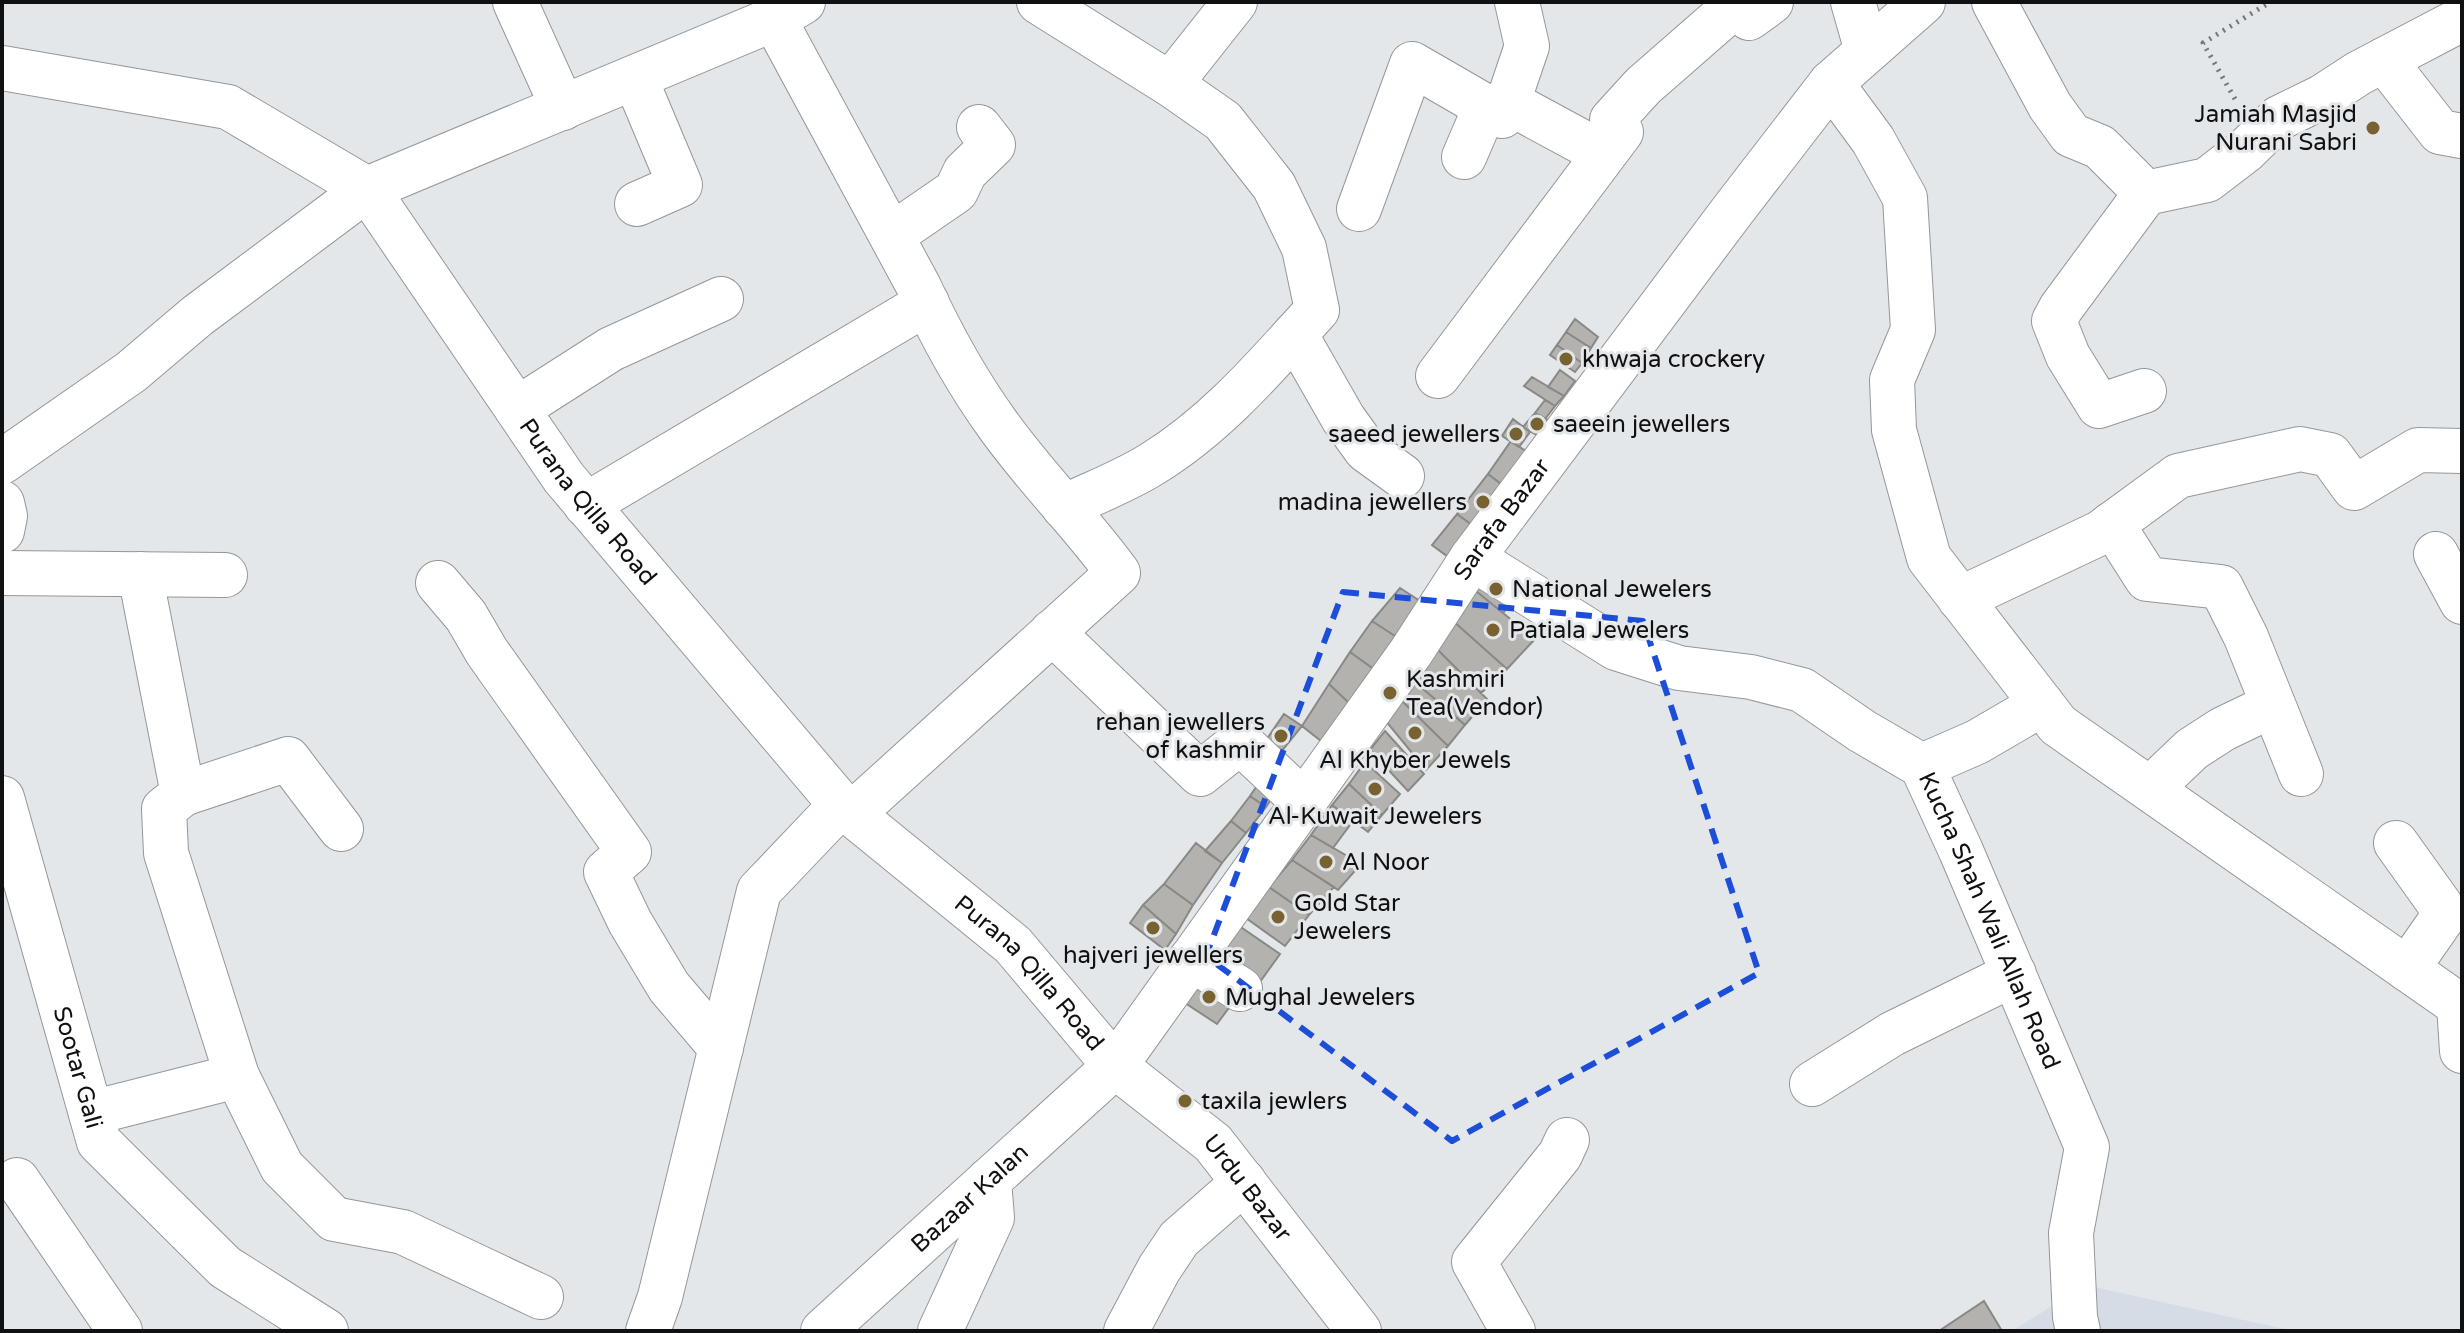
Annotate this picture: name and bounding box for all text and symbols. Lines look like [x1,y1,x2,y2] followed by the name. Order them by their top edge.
[2195,100,2357,157] place label: Jamiah Masjid Nurani Sabri
[2364,119,2382,137] marker: Jamiah Masjid Nurani Sabri
[1582,345,1765,374] place label: khwaja crockery
[1557,350,1575,368] marker: khwaja crockery
[1553,410,1730,439] place label: saeein jewellers
[513,413,663,591] street label: Purana Qilla Road
[1528,415,1546,433] marker: saeein jewellers
[1328,420,1500,449] place label: saeed jewellers
[1507,425,1525,443] marker: saeed jewellers
[1448,452,1557,586] street label: Sarafa Bazar
[1278,488,1467,517] place label: madina jewellers
[1474,493,1492,511] marker: madina jewellers
[1512,575,1712,604] place label: National Jewelers
[1487,580,1505,598] marker: National Jewelers
[1509,616,1689,645] place label: Patiala Jewelers
[1484,621,1502,639] marker: Patiala Jewelers
[1406,665,1543,722] place label: Kashmiri Tea(Vendor)
[1381,684,1399,702] marker: Kashmiri Tea(Vendor)
[1095,708,1266,765] place label: rehan jewellers of kashmir
[1406,724,1424,742] marker: Al Khyber Jewels
[1272,727,1290,745] marker: rehan jewellers of kashmir
[1319,746,1511,775] place label: Al Khyber Jewels
[1912,768,2066,1074] street label: Kucha Shah Wali Allah Road
[1366,780,1384,798] marker: Al-Kuwait Jewelers
[1268,802,1482,831] place label: Al-Kuwait Jewelers
[1342,848,1430,877] place label: Al Noor
[1317,853,1335,871] marker: Al Noor
[948,889,1110,1057] street label: Purana Qilla Road
[1294,889,1401,946] place label: Gold Star Jewelers
[1269,908,1287,926] marker: Gold Star Jewelers
[1144,919,1162,937] marker: hajveri jewellers
[1063,941,1243,970] place label: hajveri jewellers
[1225,983,1415,1012] place label: Mughal Jewelers
[1200,988,1218,1006] marker: Mughal Jewelers
[47,1003,109,1132] street label: Sootar Gali
[1201,1087,1347,1116] place label: taxila jewlers
[1176,1092,1194,1110] marker: taxila jewlers
[1197,1129,1298,1248] street label: Urdu Bazar
[905,1138,1035,1259] street label: Bazaar Kalan

